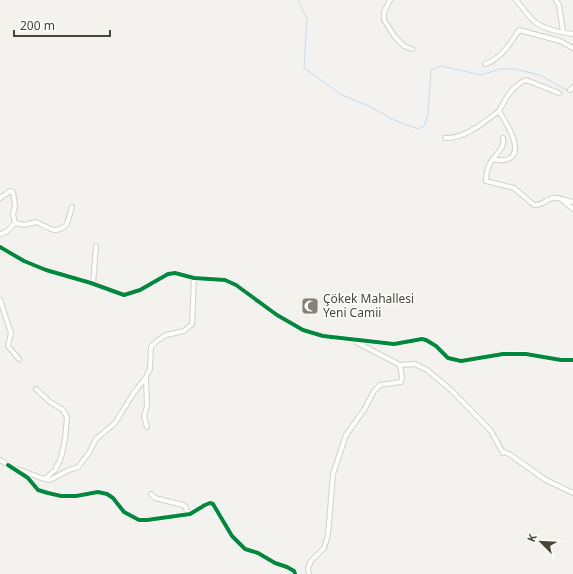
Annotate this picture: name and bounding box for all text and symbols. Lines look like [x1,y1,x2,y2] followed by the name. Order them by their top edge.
[14,12,110,38] scale bar
[20,17,55,34] text: 200 m
[323,290,414,321] place label: Çökek Mahallesi Yeni Camii
[300,296,320,316] mosque icon: Çökek Mahallesi Yeni Camii
[521,522,561,562] north arrow
[523,531,540,544] text: K

